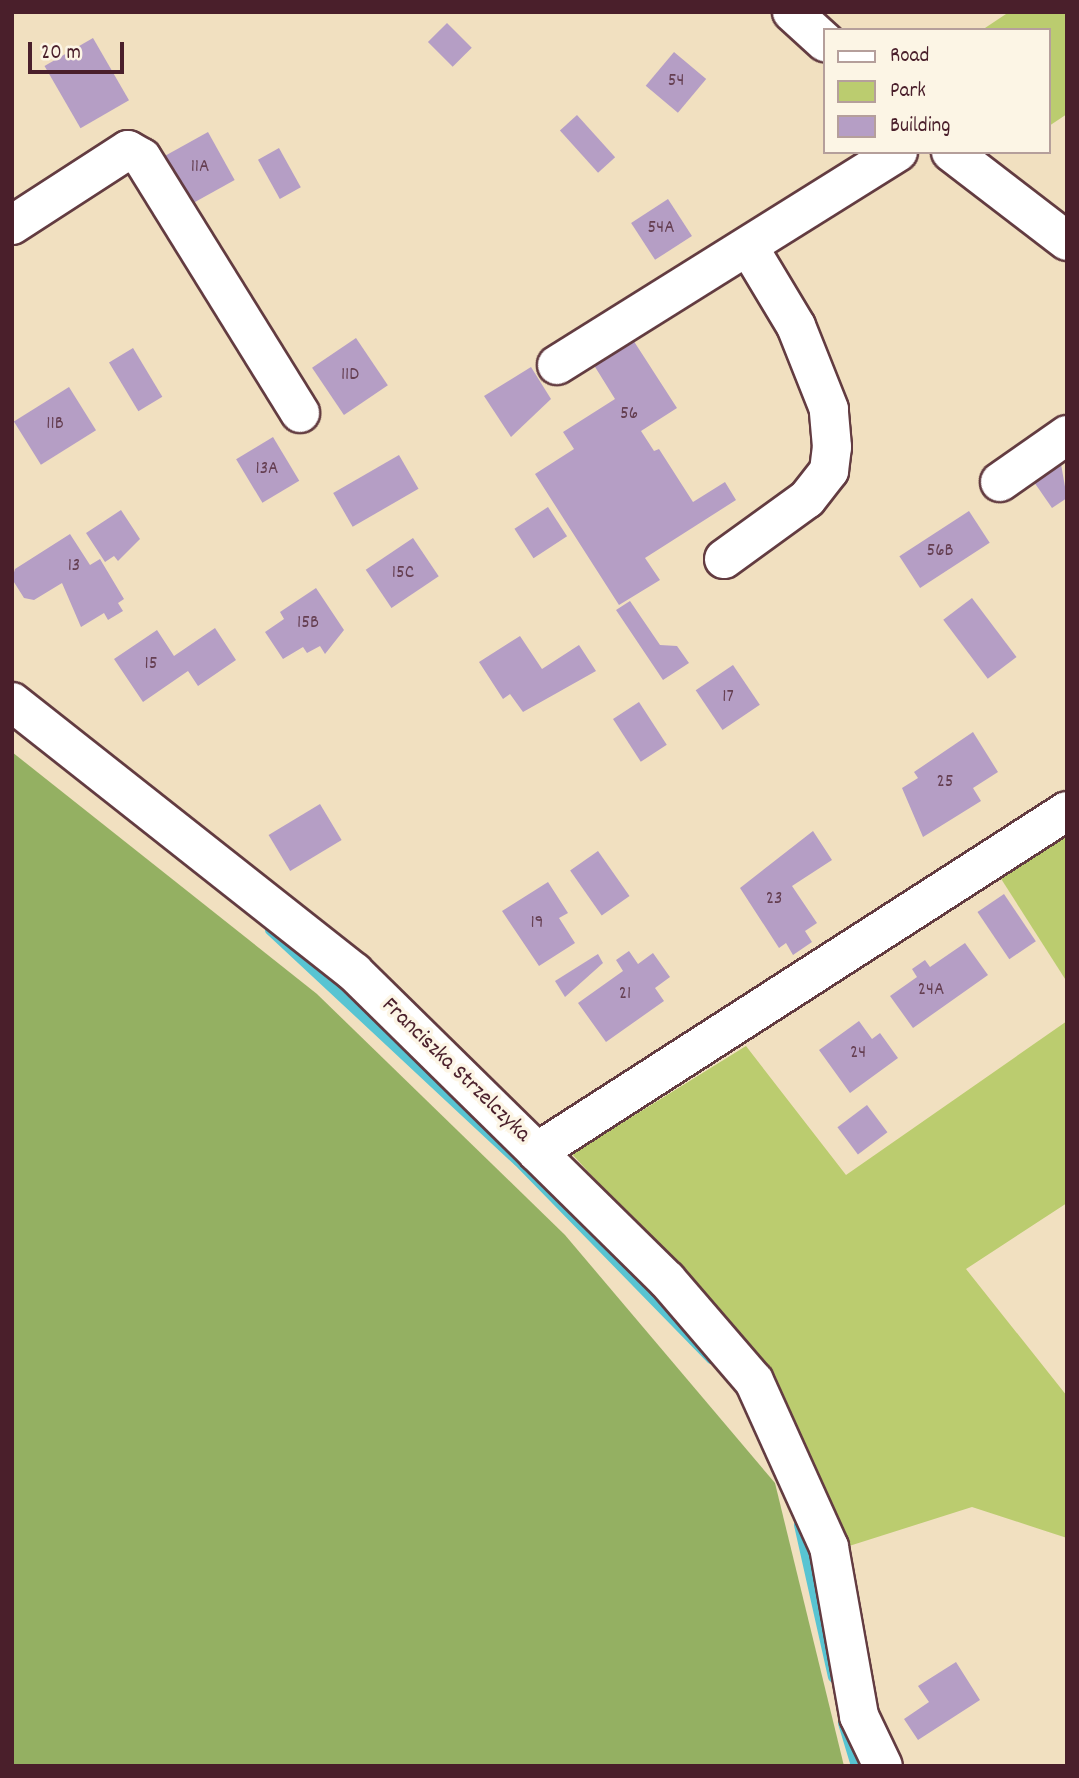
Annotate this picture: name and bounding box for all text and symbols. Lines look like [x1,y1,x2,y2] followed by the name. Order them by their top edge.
[32,28,128,72] scale bar
[824,28,1051,154] legend
[41,39,81,69] text: 20 m
[890,42,929,72] text: Road
[668,71,684,93] house number: 54
[890,77,926,107] text: Park
[890,112,950,142] text: Building
[191,157,209,179] house number: 11A
[647,218,675,240] house number: 54A
[341,365,359,387] house number: 11D
[620,404,638,426] house number: 56
[46,414,64,436] house number: 11B
[256,459,278,481] house number: 13A
[926,541,954,563] house number: 56B
[68,556,80,578] house number: 13
[392,563,414,585] house number: 15C
[297,613,319,635] house number: 15B
[145,654,157,676] house number: 15
[722,687,734,709] house number: 17
[936,772,954,794] house number: 25
[766,889,782,911] house number: 23
[531,913,543,935] house number: 19
[918,980,944,1002] house number: 24A
[619,984,631,1006] house number: 21
[375,993,535,1149] street label: Franciszka Strzelczyka
[850,1043,866,1065] house number: 24

